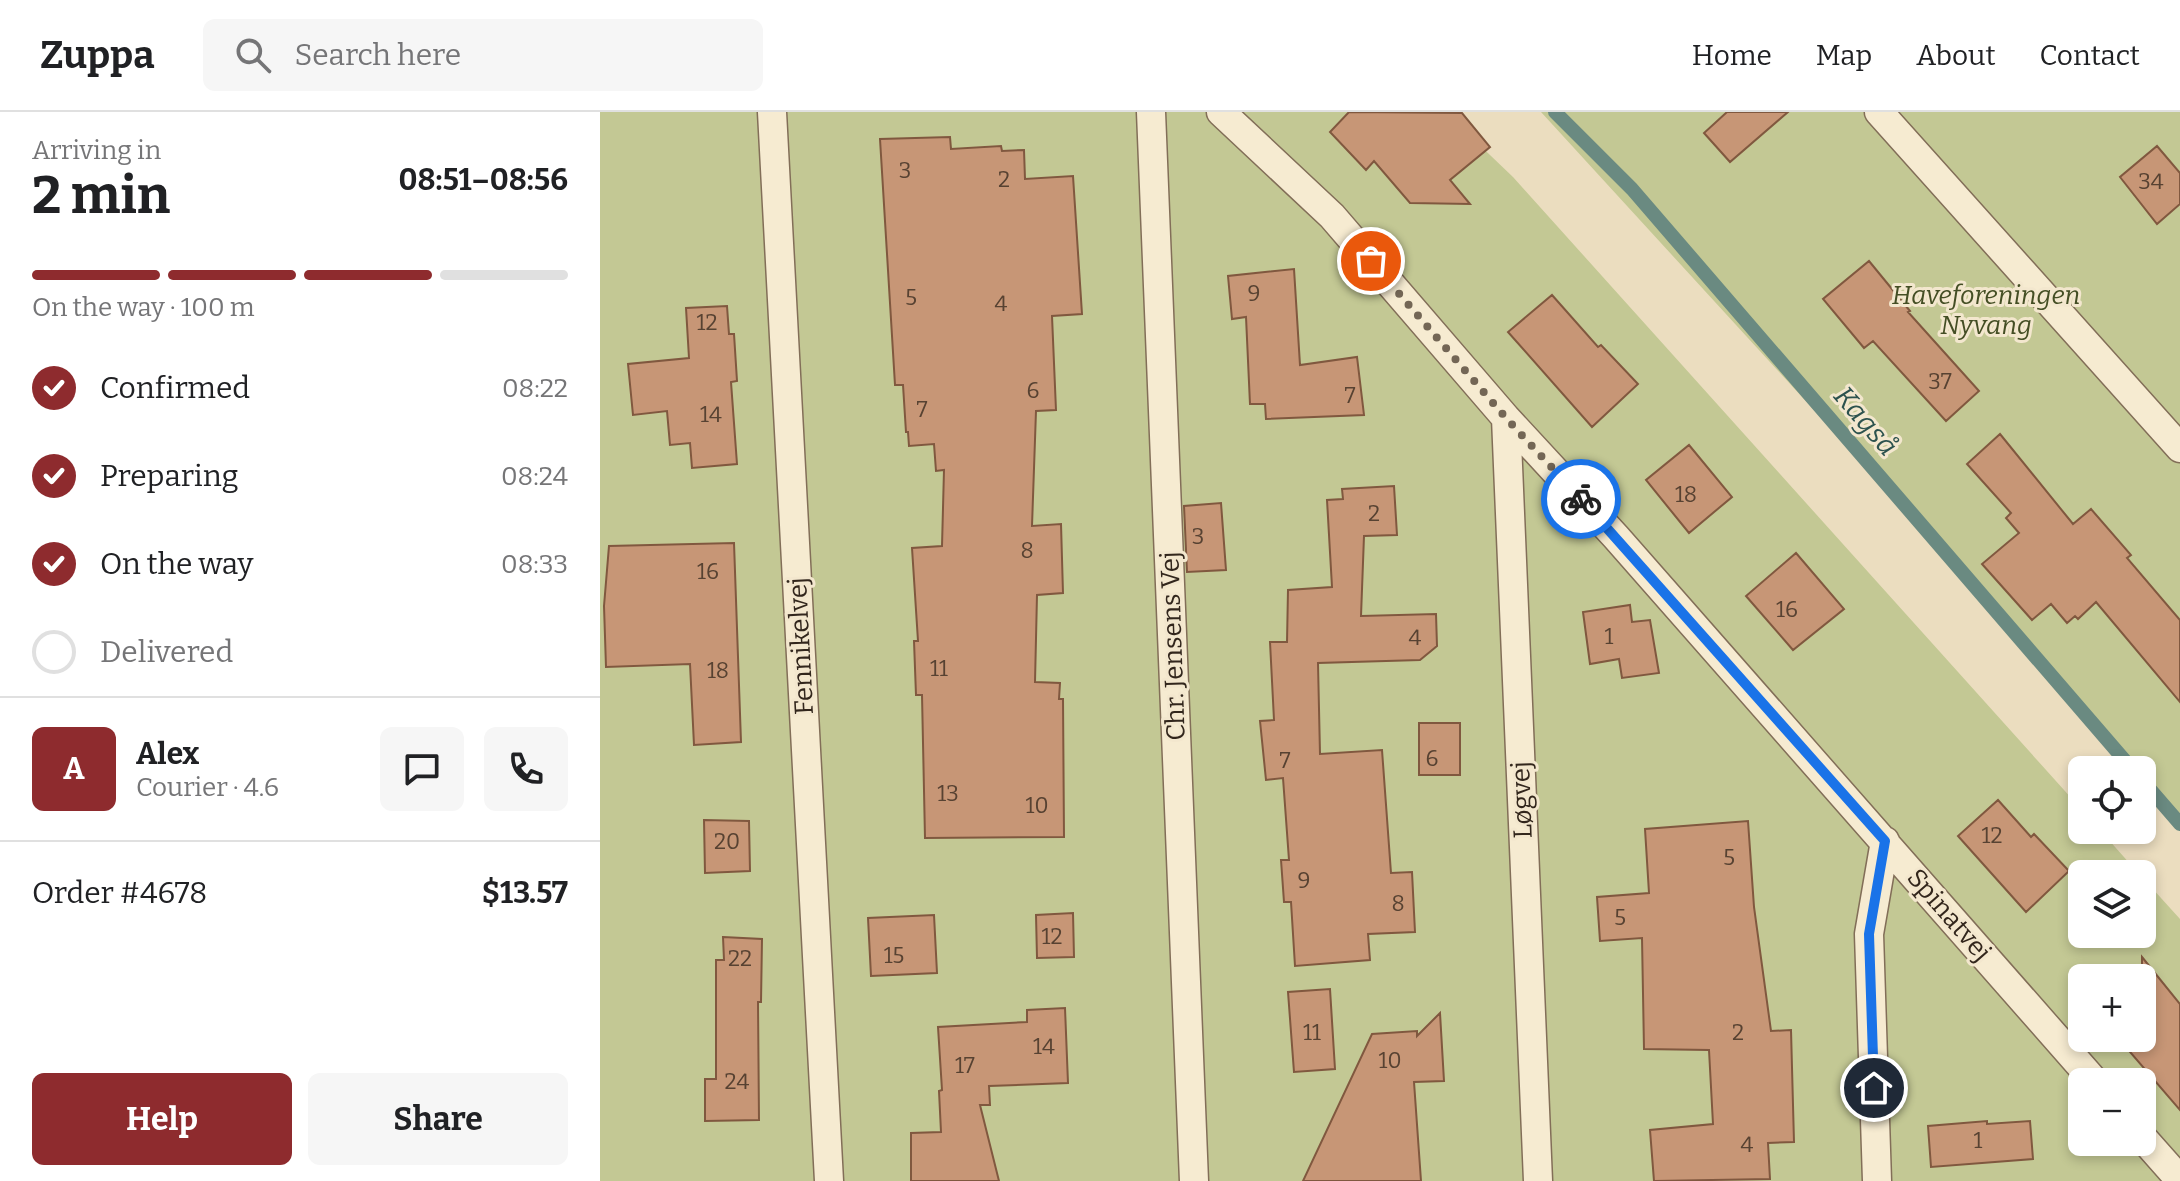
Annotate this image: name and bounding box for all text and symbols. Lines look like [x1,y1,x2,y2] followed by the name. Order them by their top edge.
[203,19,763,91] search box
[40,32,155,78] text: Zuppa
[231,33,275,77] icon: search
[295,37,461,73] text: Search here
[1692,39,1772,72] text: Home
[1816,39,1872,72] text: Map
[1916,39,1996,72] text: About
[2040,39,2140,72] text: Contact
[32,135,161,166] text: Arriving in
[899,157,911,184] house number: 3
[399,162,568,198] text: 08:51–08:56
[32,164,170,227] text: 2 min
[998,166,1010,193] house number: 2
[2138,168,2164,195] house number: 34
[1337,227,1405,295] pin
[1349,239,1393,283] icon: bag
[1248,280,1260,307] house number: 9
[1892,280,2080,341] park label: Haveforeningen Nyvang
[905,284,917,311] house number: 5
[995,290,1008,317] house number: 4
[32,292,255,323] text: On the way · 100 m
[697,309,717,336] house number: 12
[32,366,76,410] icon: check
[1928,368,1952,395] house number: 37
[100,370,250,406] text: Confirmed
[502,373,568,404] text: 08:22
[1027,377,1039,404] house number: 6
[1827,380,1905,462] water label: Kagså
[1344,382,1356,409] house number: 7
[916,396,928,423] house number: 7
[700,401,722,428] house number: 14
[32,454,76,498] icon: check
[100,458,238,494] text: Preparing
[1541,459,1621,539] courier
[501,461,568,492] text: 08:24
[1559,477,1603,521] icon: bike
[1675,481,1697,508] house number: 18
[1368,500,1380,527] house number: 2
[1192,523,1204,550] house number: 3
[1020,537,1034,564] house number: 8
[32,542,76,586] icon: check
[100,546,253,582] text: On the way
[501,549,568,580] text: 08:33
[1154,551,1192,741] street label: Chr. Jensens Vej
[697,558,719,585] house number: 16
[782,577,820,715] street label: Fennikelvej
[1776,596,1798,623] house number: 16
[1605,623,1614,650] house number: 1
[1409,624,1422,651] house number: 4
[100,634,233,670] text: Delivered
[930,655,948,682] house number: 11
[707,657,729,684] house number: 18
[380,727,464,811] button: chat
[484,727,568,811] button: phone
[136,736,199,772] text: Alex
[1426,745,1438,772] house number: 6
[1279,747,1291,774] house number: 7
[63,751,85,787] text: A
[2068,756,2156,1156] map controls
[2068,756,2156,844] button: locate
[1505,761,1539,839] street label: Løgvej
[136,772,279,803] text: Courier · 4.6
[937,780,959,807] house number: 13
[1025,792,1049,819] house number: 10
[1982,822,2002,849] house number: 12
[714,828,740,855] house number: 20
[1723,844,1735,871] house number: 5
[2068,860,2156,948] button: layers
[1901,863,1997,967] street label: Spinatvej
[1298,867,1310,894] house number: 9
[32,875,207,911] text: Order #4678
[482,875,568,911] text: $13.57
[1391,890,1405,917] house number: 8
[1614,904,1626,931] house number: 5
[1042,923,1062,950] house number: 12
[884,942,904,969] house number: 15
[728,945,752,972] house number: 22
[2068,964,2156,1052] button: +
[1303,1019,1321,1046] house number: 11
[1732,1019,1744,1046] house number: 2
[1033,1033,1055,1060] house number: 14
[1378,1047,1402,1074] house number: 10
[955,1052,975,1079] house number: 17
[1840,1054,1908,1122] pin
[1852,1066,1896,1110] icon: home
[725,1068,750,1095] house number: 24
[2068,1068,2156,1156] button: −
[32,1073,292,1165] button: Help
[308,1073,568,1165] button: Share
[1974,1127,1983,1154] house number: 1
[1741,1131,1754,1158] house number: 4

